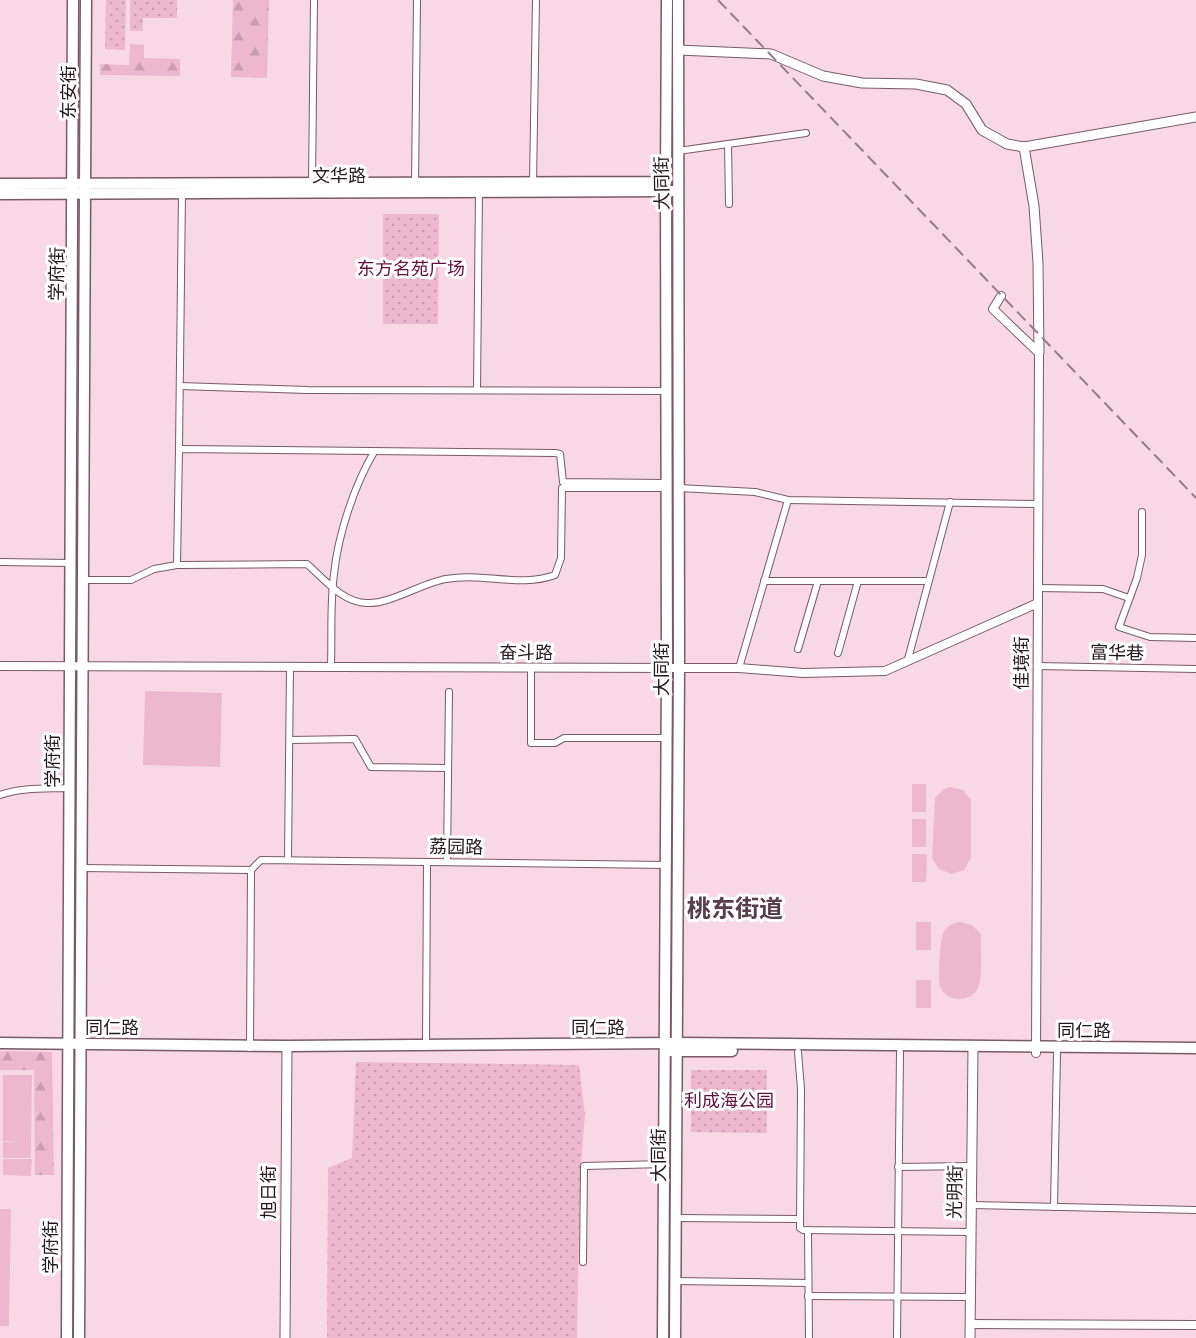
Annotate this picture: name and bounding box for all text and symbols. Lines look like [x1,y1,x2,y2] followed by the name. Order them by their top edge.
[57,65,81,119] street label: 东安街
[650,156,674,210] street label: 大同街
[312,164,366,188] street label: 文华路
[45,247,69,301] street label: 学府街
[357,257,465,281] park label: 东方名苑广场
[1010,636,1034,690] street label: 佳境街
[499,641,553,665] street label: 奋斗路
[1090,641,1144,665] street label: 富华巷
[650,642,674,696] street label: 大同街
[41,734,65,788] street label: 学府街
[429,835,483,859] street label: 荔园路
[687,893,783,925] district label: 桃东街道
[85,1016,139,1040] street label: 同仁路
[571,1016,625,1040] street label: 同仁路
[1057,1019,1111,1043] street label: 同仁路
[684,1089,774,1113] park label: 利成海公园
[647,1128,671,1182] street label: 大同街
[257,1165,281,1219] street label: 旭日街
[943,1165,967,1219] street label: 光明街
[39,1220,63,1274] street label: 学府街

